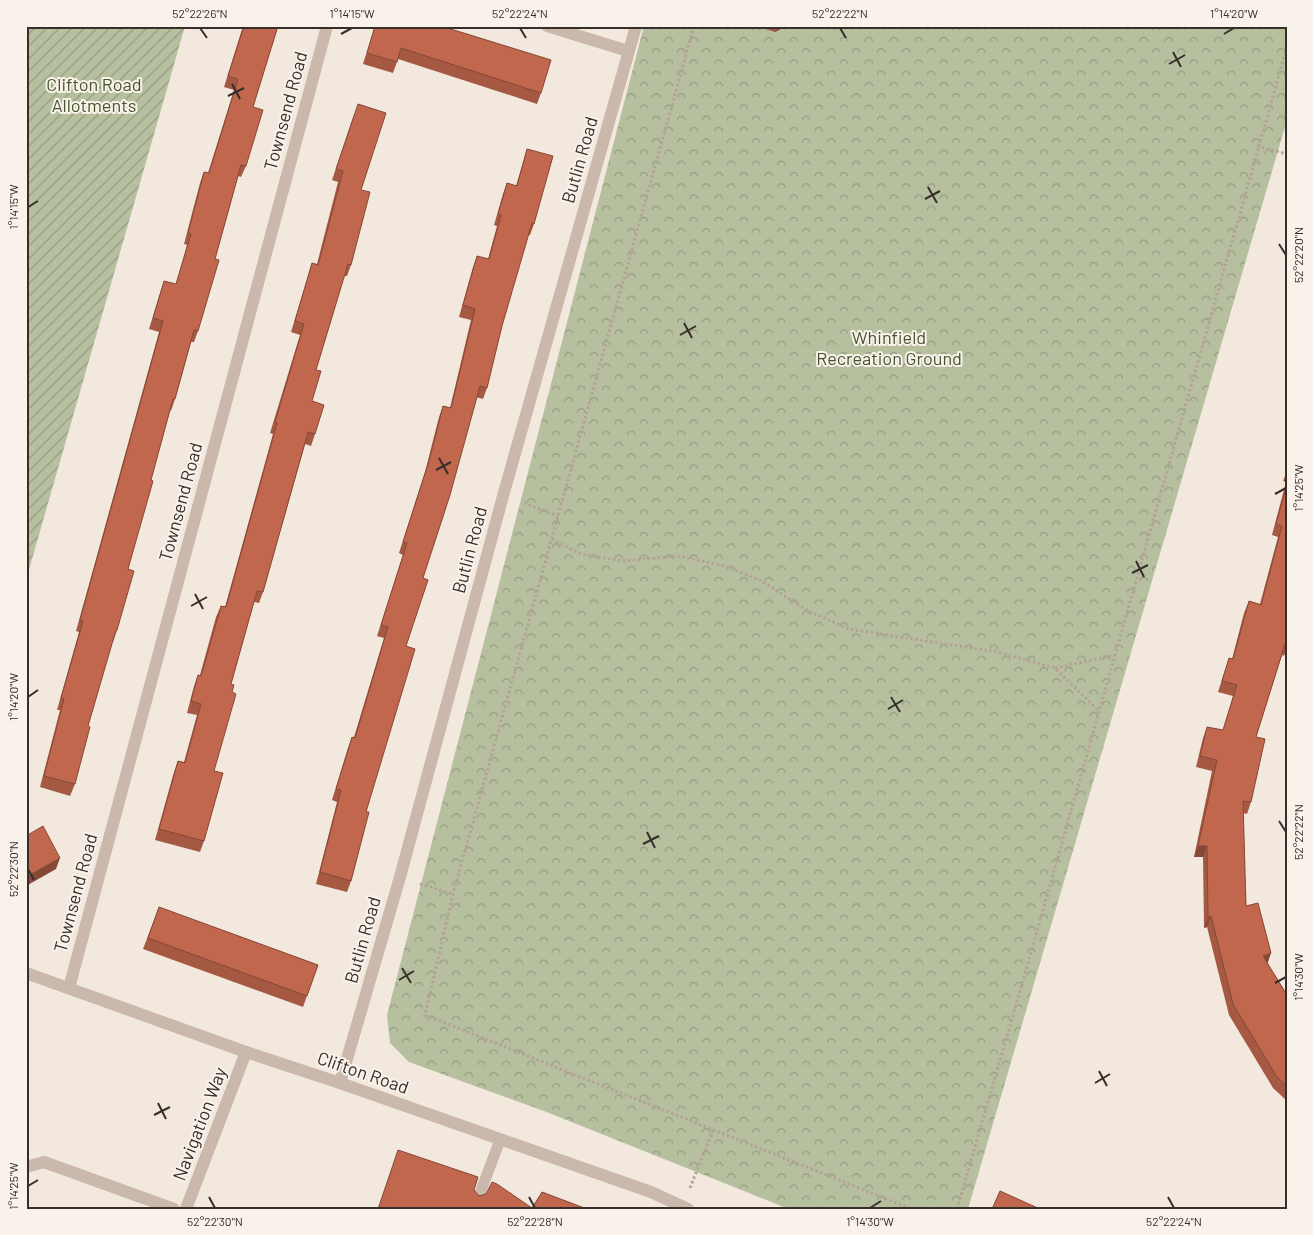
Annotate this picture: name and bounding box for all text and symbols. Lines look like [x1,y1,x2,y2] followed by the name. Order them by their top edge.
[172,6,228,20] text: 52°22'26"N
[329,6,375,20] text: 1°14'15"W
[492,6,548,20] text: 52°22'24"N
[812,6,868,20] text: 52°22'22"N
[1210,6,1258,20] text: 1°14'20"W
[259,49,311,173] street label: Townsend Road
[46,73,142,116] park label: Clifton Road Allotments
[556,114,602,206] street label: Butlin Road
[6,184,20,230] text: 1°14'15"W
[1291,227,1305,283] text: 52°22'20"N
[816,326,962,369] park label: Whinfield Recreation Ground
[154,440,206,564] street label: Townsend Road
[1291,464,1305,512] text: 1°14'25"W
[447,504,491,596] street label: Butlin Road
[6,673,20,721] text: 1°14'20"W
[1291,804,1305,860] text: 52°22'22"N
[49,831,101,955] street label: Townsend Road
[6,841,20,897] text: 52°22'30"N
[339,894,385,986] street label: Butlin Road
[1291,953,1305,1001] text: 1°14'30"W
[315,1046,412,1098] street label: Clifton Road
[167,1064,231,1183] street label: Navigation Way
[6,1162,20,1210] text: 1°14'25"W
[187,1214,243,1228] text: 52°22'30"N
[507,1214,563,1228] text: 52°22'28"N
[846,1214,894,1228] text: 1°14'30"W
[1146,1214,1202,1228] text: 52°22'24"N

